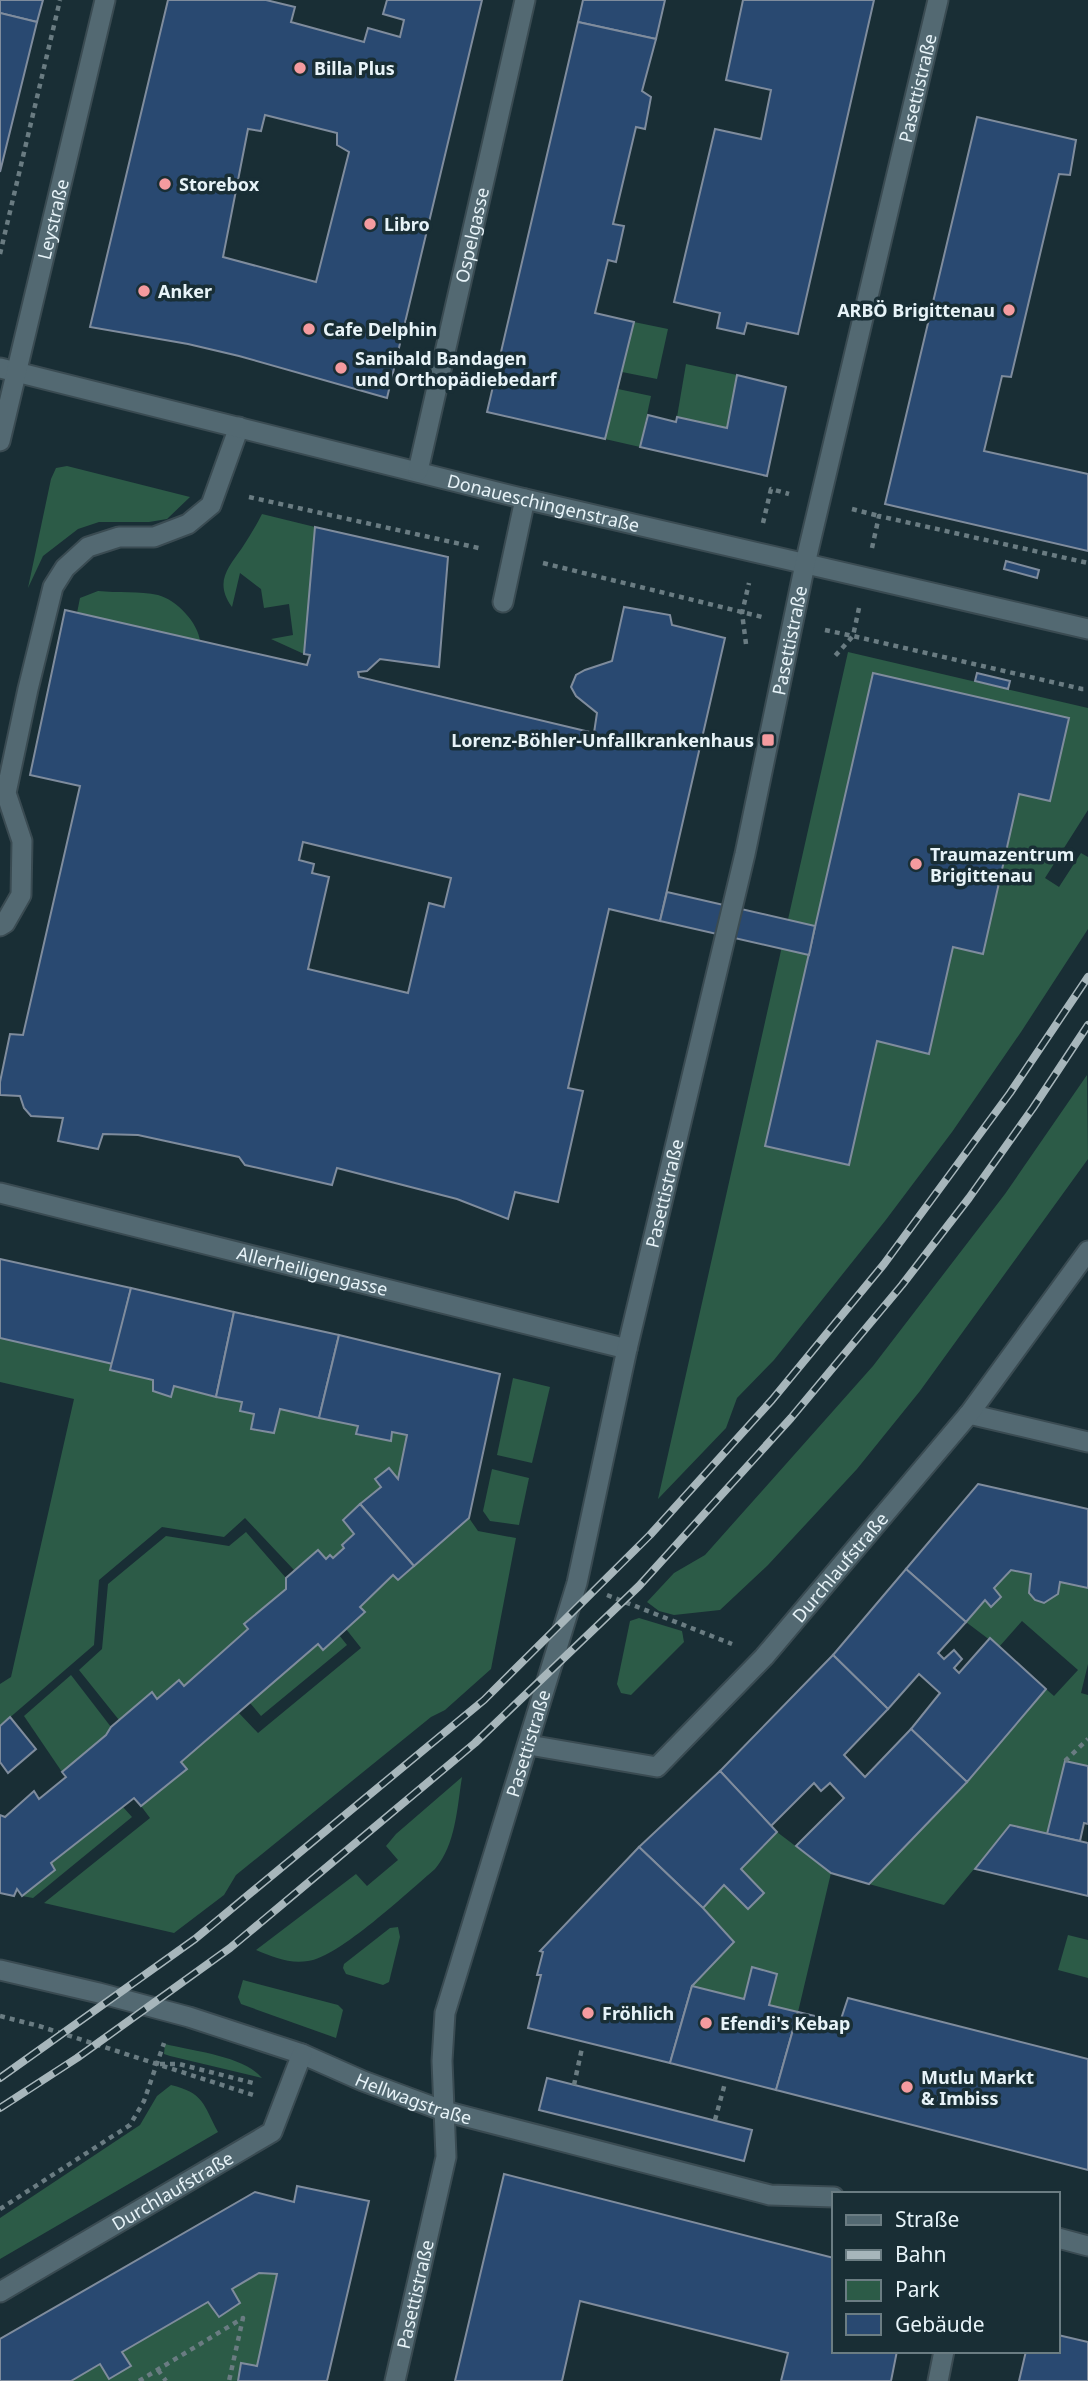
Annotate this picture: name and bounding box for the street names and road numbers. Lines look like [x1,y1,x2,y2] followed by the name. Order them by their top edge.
[893,31,942,145] street label: Pasettistraße
[32,176,74,262] street label: Leystraße
[449,185,494,285] street label: Ospelgasse
[445,468,642,537] street label: Donaueschingenstraße
[766,583,812,697] street label: Pasettistraße
[640,1136,689,1250] street label: Pasettistraße
[235,1240,390,1301] street label: Allerheiligengasse
[787,1507,893,1627] street label: Durchlaufstraße
[500,1687,556,1800] street label: Pasettistraße
[351,2067,474,2130] street label: Hellwagstraße
[107,2146,238,2236] street label: Durchlaufstraße
[391,2237,439,2351] street label: Pasettistraße

